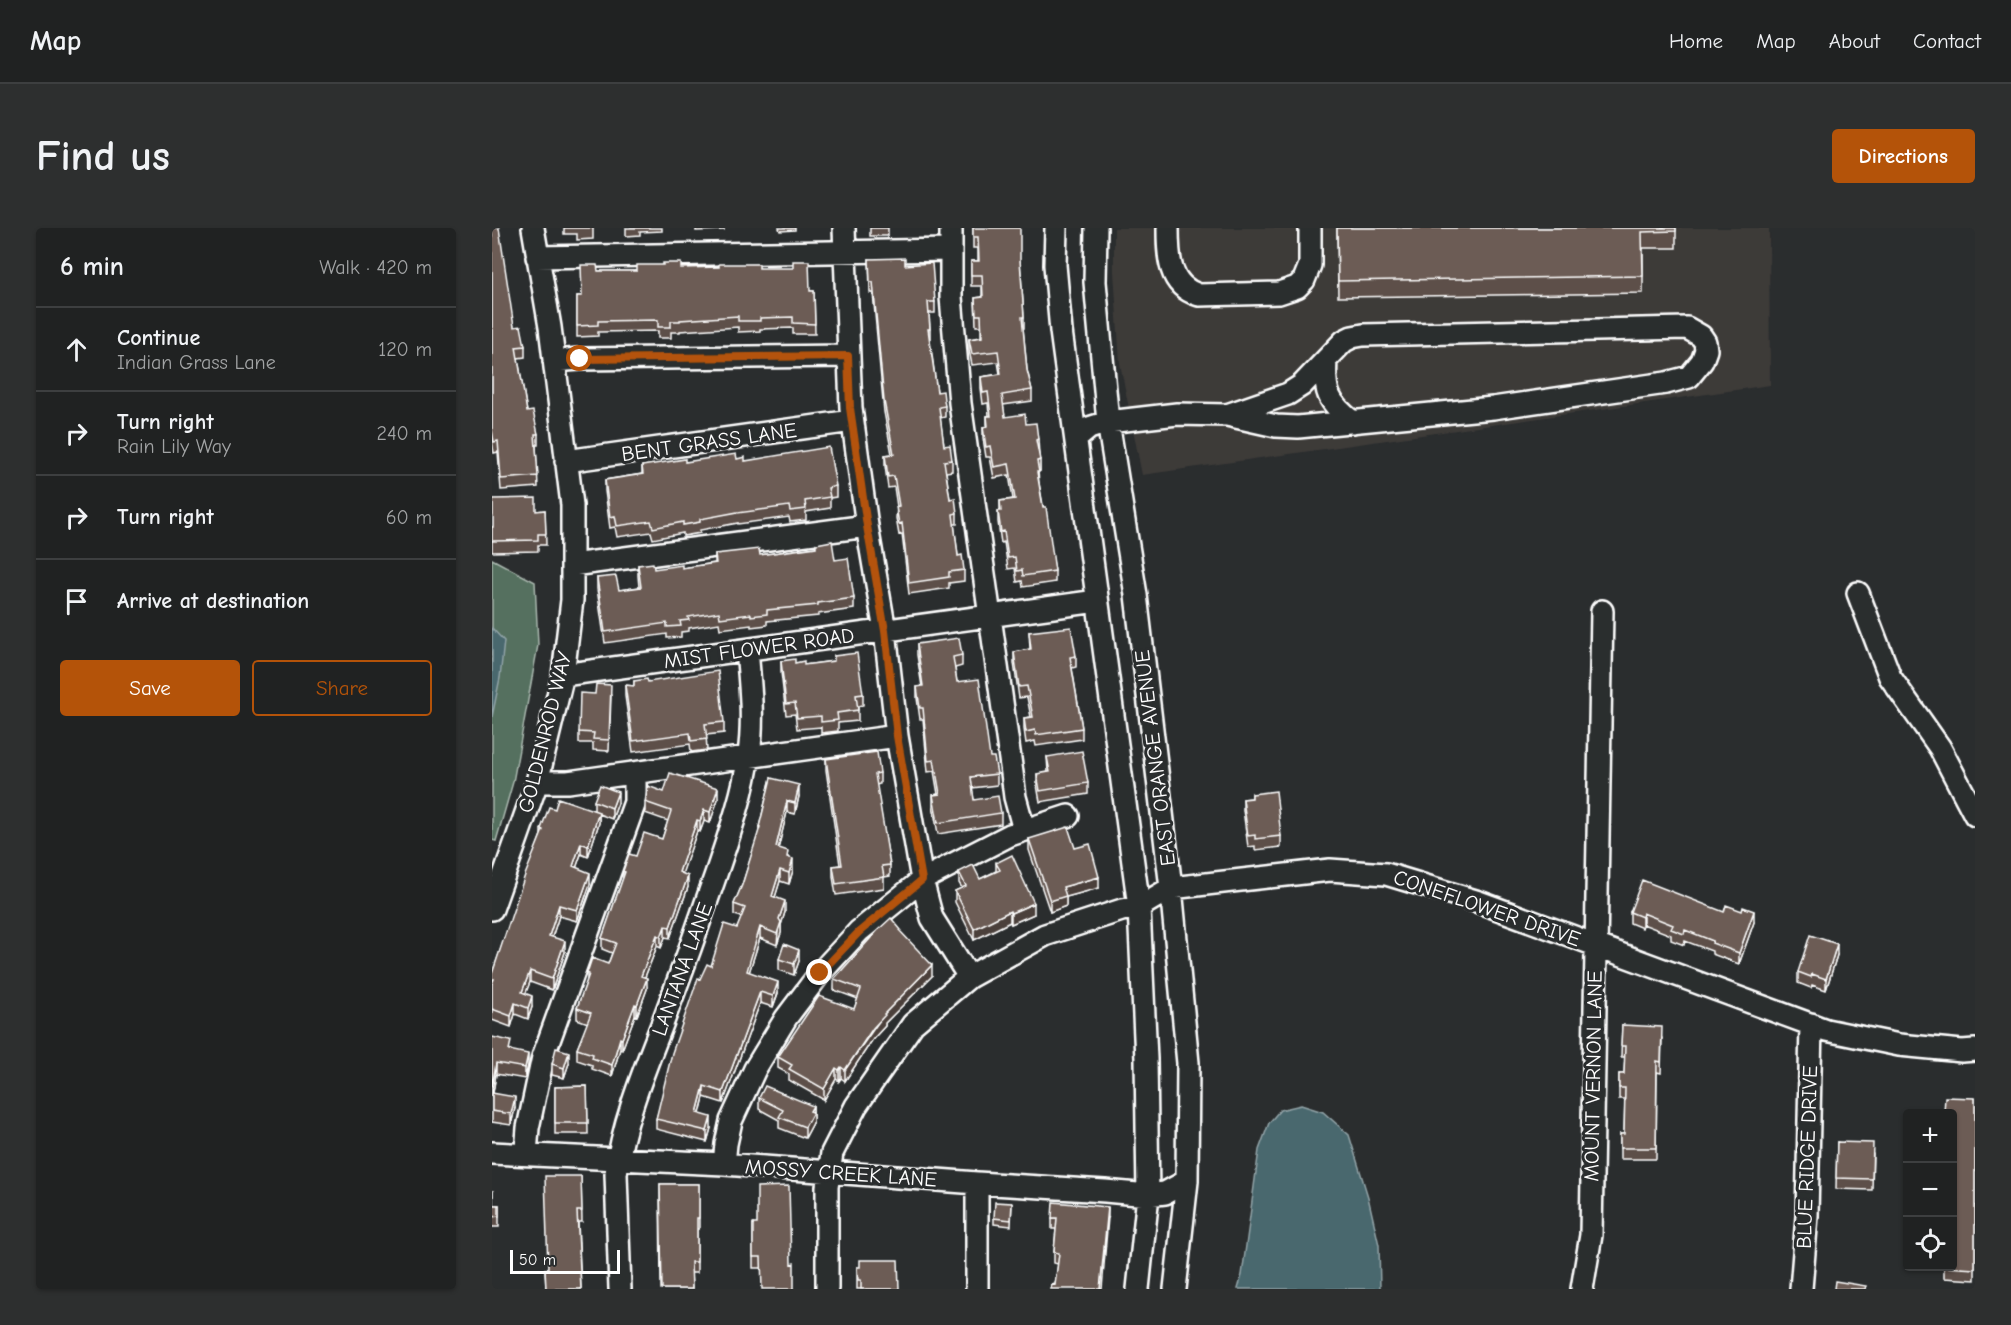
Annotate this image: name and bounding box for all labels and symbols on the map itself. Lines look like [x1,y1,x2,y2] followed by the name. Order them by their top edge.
[566,345,592,371] route start
[620,418,798,466] street label: BENT GRASS LANE
[662,623,856,673] street label: MIST FLOWER ROAD
[513,648,577,815] street label: GOLDENROD WAY
[1130,649,1180,867] street label: EAST ORANGE AVENUE
[1390,865,1584,951] street label: CONEFLOWER DRIVE
[647,899,717,1039] street label: LANTANA LANE
[806,959,832,985] route end
[1579,970,1607,1182] street label: MOUNT VERNON LANE
[1792,1065,1822,1249] street label: BLUE RIDGE DRIVE
[744,1154,938,1192] street label: MOSSY CREEK LANE
[510,1247,620,1274] scale bar

